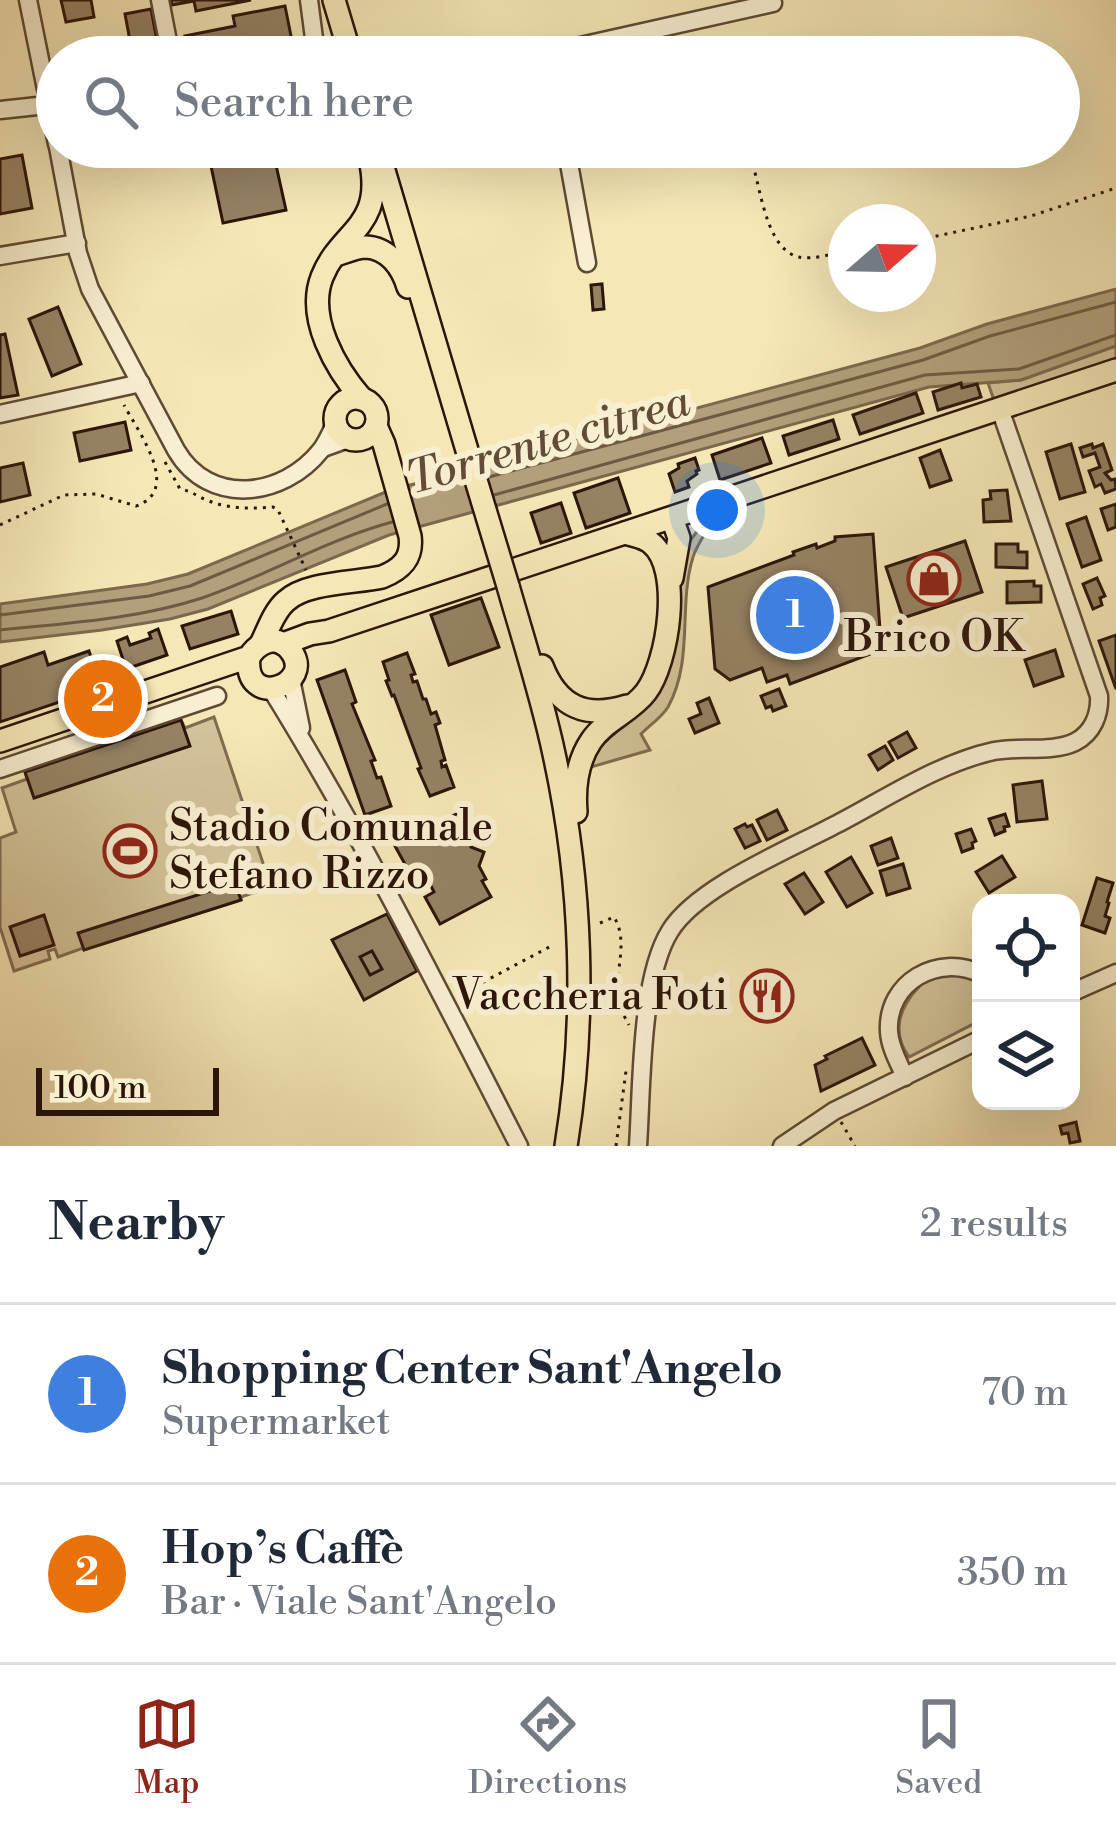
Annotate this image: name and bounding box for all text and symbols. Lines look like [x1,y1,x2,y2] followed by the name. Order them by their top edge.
[36,36,1080,168] search box
[78,69,144,135] icon: search
[174,74,414,131] text: Search here
[828,204,936,312] north arrow
[400,373,697,509] water label: Torrente citrea
[687,480,747,540] your location
[906,551,962,607] shop icon: Brico OK
[756,570,834,660] pin: 1
[843,612,1026,665] place label: Brico OK
[64,654,142,744] pin: 2
[169,801,493,902] place label: Stadio Comunale Stefano Rizzo
[102,823,158,879] sports icon: Stadio Comunale Stefano Rizzo
[972,894,1080,1110] map controls
[972,894,1080,1002] button: locate
[739,968,795,1024] restaurant icon: Vaccheria Foti
[452,970,728,1023] place label: Vaccheria Foti
[972,1002,1080,1110] button: layers
[36,1062,219,1115] scale bar
[54,1068,147,1109] text: 100 m
[48,1192,224,1256] text: Nearby
[920,1200,1068,1249] text: 2 results
[162,1341,783,1398] text: Shopping Center Sant'Angelo
[78,1369,96,1418] text: 1
[981,1369,1068,1418] text: 70 m
[162,1398,390,1447] text: Supermarket
[162,1521,404,1578] text: Hop’s Caffè
[75,1549,99,1598] text: 2
[957,1549,1068,1598] text: 350 m
[162,1578,557,1627] text: Bar · Viale Sant'Angelo
[134,1691,200,1804] tab: Map
[468,1691,627,1804] tab: Directions
[895,1691,982,1804] tab: Saved

